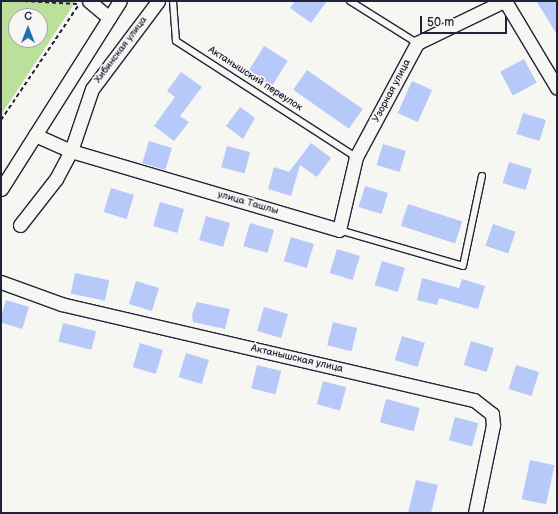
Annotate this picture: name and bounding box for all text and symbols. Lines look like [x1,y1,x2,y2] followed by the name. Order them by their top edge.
[8,8,48,48] north arrow
[422,8,509,34] scale bar
[24,10,32,23] text: С
[92,14,150,86] street label: Хибинская улица
[427,15,454,30] text: 50 m
[206,44,304,114] street label: Актанышский переулок
[370,57,414,125] street label: Узорная улица
[216,189,280,217] street label: улица Ташлы
[250,343,344,375] street label: Актанышская улица

